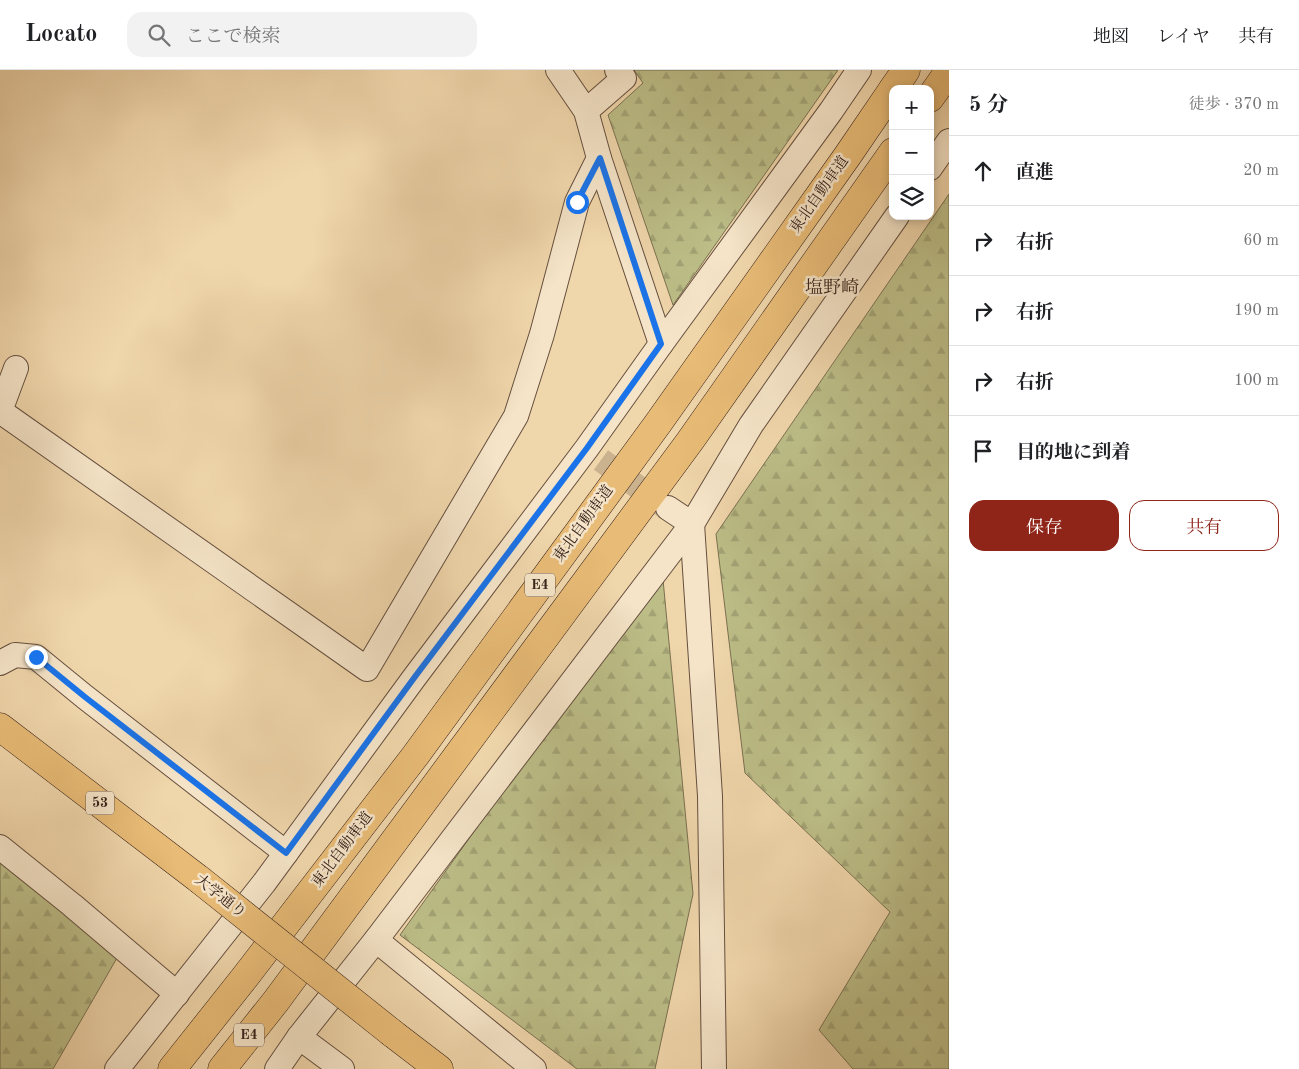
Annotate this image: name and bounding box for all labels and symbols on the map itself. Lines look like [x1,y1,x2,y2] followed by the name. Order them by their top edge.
[786,153,852,236] street label: 東北自動車道
[566,191,589,214] route start
[805,277,859,297] district label: 塩野崎
[550,482,617,565] street label: 東北自動車道
[525,574,555,596] road number: E4
[25,646,48,669] route end
[86,791,114,814] road number: 53
[308,808,376,890] street label: 東北自動車道
[192,871,249,921] street label: 大学通り
[234,1024,264,1046] road number: E4

